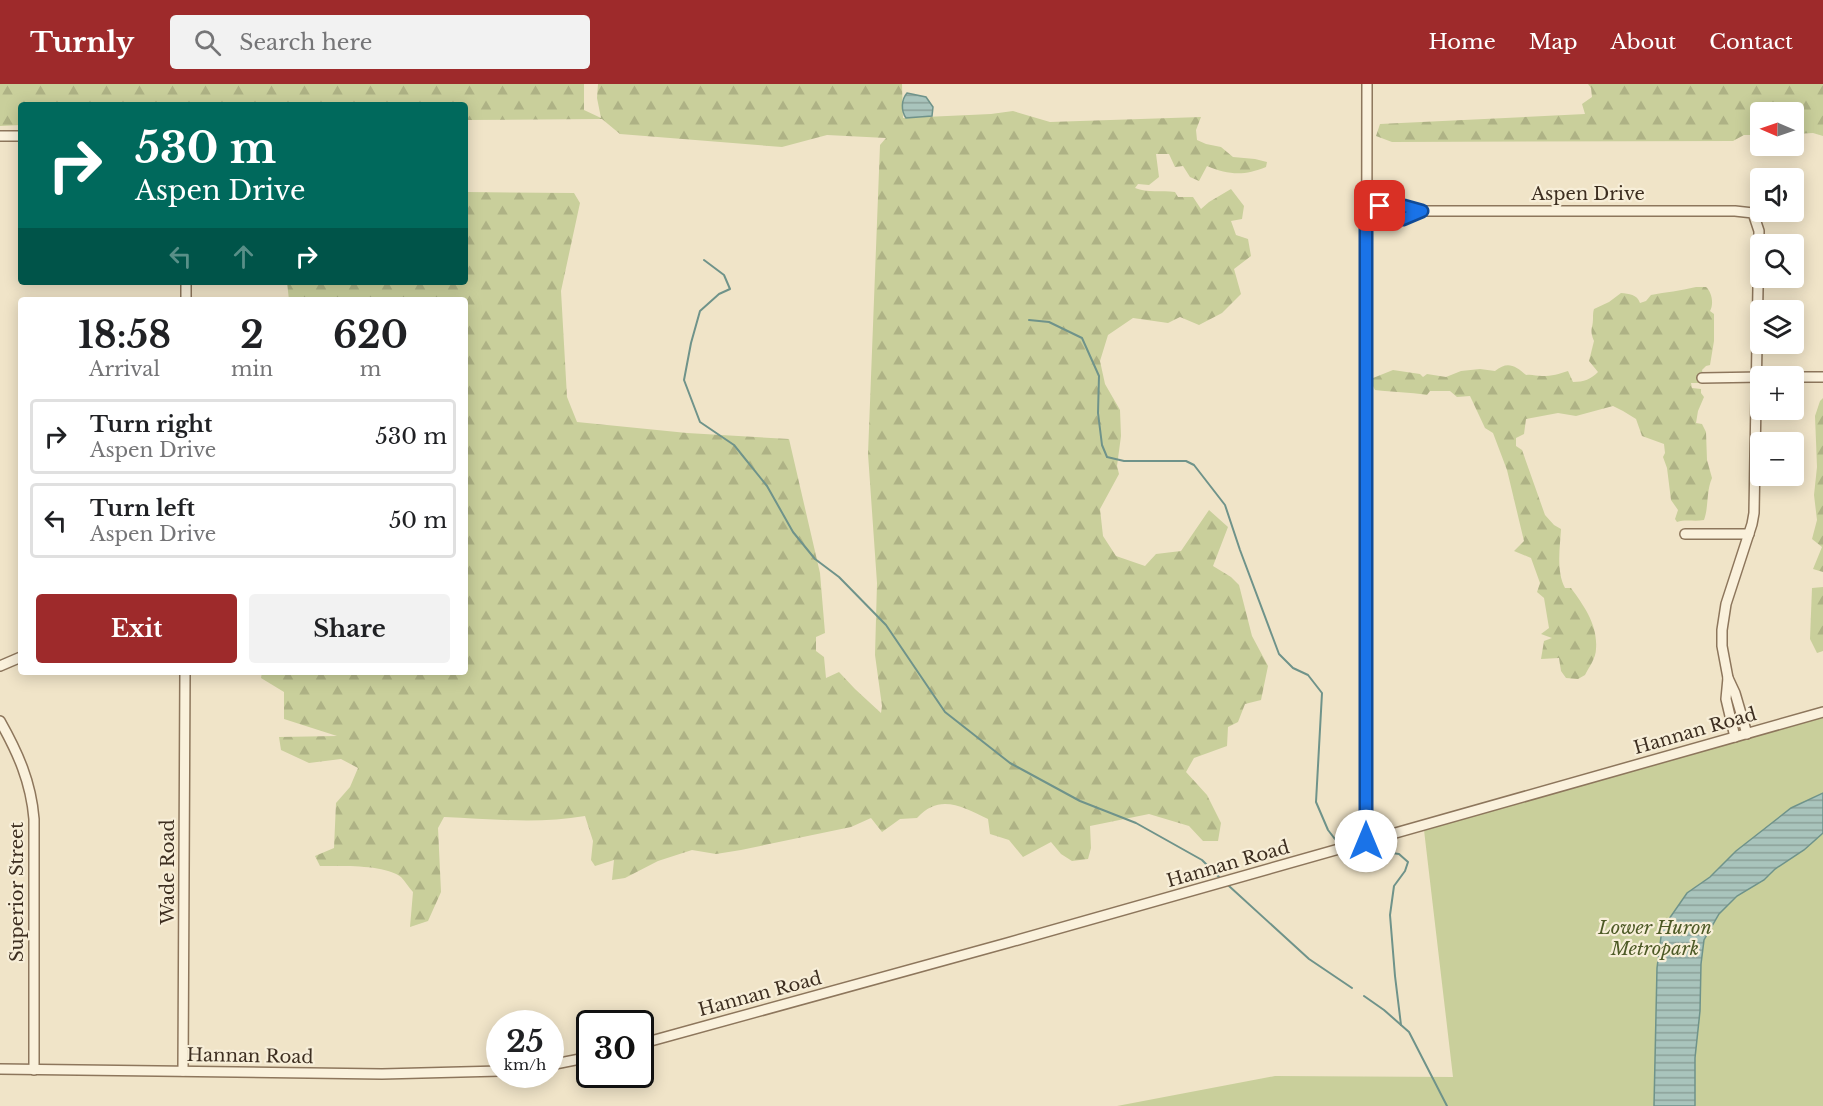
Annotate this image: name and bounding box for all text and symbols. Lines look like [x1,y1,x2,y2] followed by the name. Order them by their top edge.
[170,15,590,69] search box
[30,25,134,60] text: Turnly
[191,26,224,59] icon: search
[239,29,372,56] text: Search here
[1429,29,1496,55] text: Home
[1529,29,1577,55] text: Map
[1610,29,1676,55] text: About
[1709,29,1793,55] text: Contact
[1750,102,1804,156] north arrow
[1750,102,1804,486] map controls
[135,122,276,174] text: 530 m
[36,126,114,204] icon: right
[1750,168,1804,222] button: sound
[135,174,305,207] text: Aspen Drive
[1354,180,1405,231] pin
[1530,183,1645,205] street label: Aspen Drive
[1363,189,1396,222] icon: arrive
[1750,234,1804,288] button: search
[164,240,197,273] icon: left
[227,240,260,273] icon: ahead
[290,240,323,273] icon: right
[1750,300,1804,354] button: layers
[78,313,171,358] text: 18:58
[240,313,264,358] text: 2
[333,313,408,358] text: 620
[89,357,160,381] text: Arrival
[231,357,273,381] text: min
[360,357,381,381] text: m
[1750,366,1804,420] button: +
[90,411,212,438] text: Turn right
[39,420,72,453] icon: right
[375,423,447,450] text: 530 m
[1750,432,1804,486] button: −
[90,438,216,462] text: Aspen Drive
[90,495,195,522] text: Turn left
[39,504,72,537] icon: left
[389,507,447,534] text: 50 m
[90,522,216,546] text: Aspen Drive
[36,594,237,663] button: Exit
[249,594,450,663] button: Share
[1631,703,1759,759] street label: Hannan Road
[1334,809,1398,873] position arrow
[157,819,179,926] street label: Wade Road
[6,822,28,962] street label: Superior Street
[1164,836,1292,892] street label: Hannan Road
[1597,917,1712,960] park label: Lower Huron Metropark
[696,967,824,1021] street label: Hannan Road
[576,1010,654,1088] speed limit sign: 30
[506,1023,544,1060] text: 25
[186,1044,314,1068] street label: Hannan Road
[504,1055,546,1074] text: km/h

